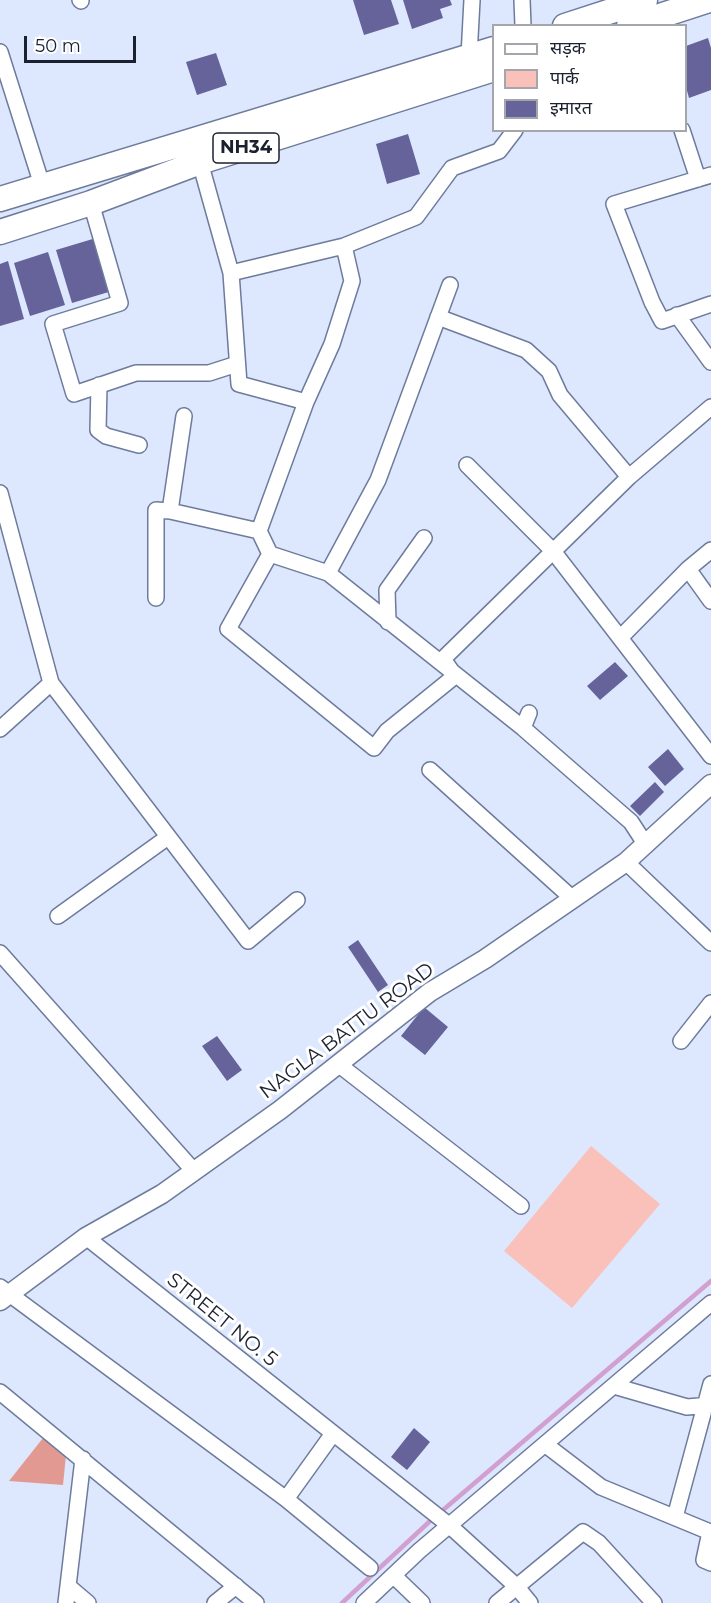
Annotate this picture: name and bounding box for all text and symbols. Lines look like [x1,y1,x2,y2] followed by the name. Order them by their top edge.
[27,24,140,62] scale bar
[492,24,687,132] legend
[35,35,81,57] text: 50 m
[550,37,586,59] text: सड़क
[550,67,579,89] text: पार्क
[550,97,592,119] text: इमारत
[213,133,279,163] road number: NH34
[255,958,439,1104] street label: NAGLA BATTU ROAD
[162,1268,282,1372] street label: STREET NO. 5

